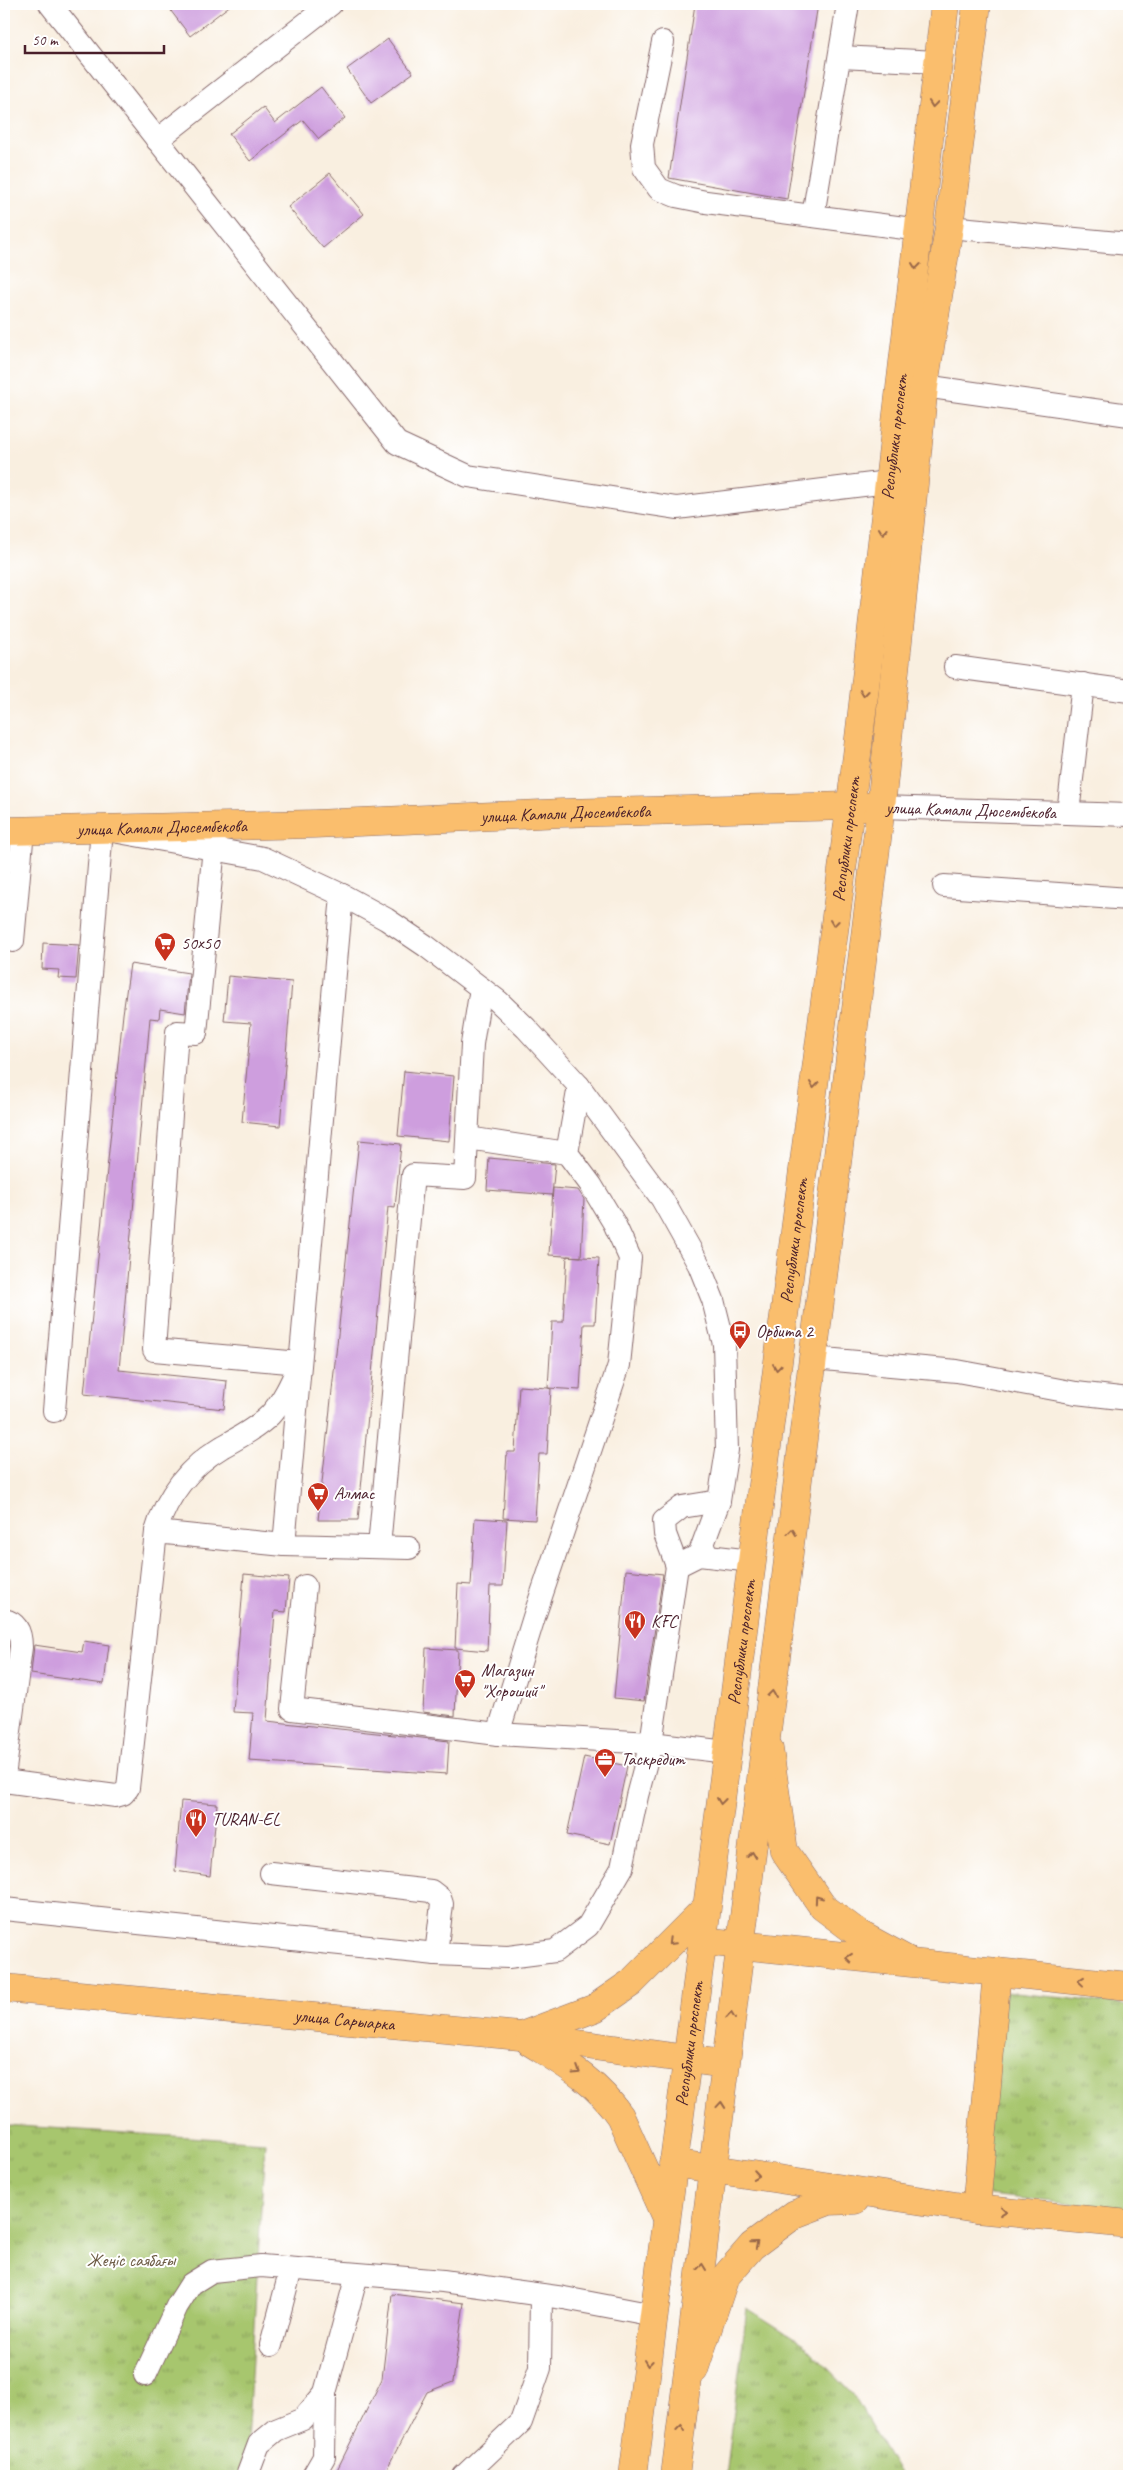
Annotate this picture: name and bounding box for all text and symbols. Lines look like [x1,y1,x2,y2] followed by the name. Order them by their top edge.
[25,22,164,54] scale bar
[32,31,59,50] text: 50 m
[928,100,939,108] one-way arrow
[911,262,922,270] one-way arrow
[876,372,913,501] street label: Республики проспект
[877,527,888,535] one-way arrow
[859,689,870,697] one-way arrow
[827,774,865,903] street label: Республики проспект
[885,796,1058,824] street label: улица Камали Дюсембекова
[479,800,653,828] street label: улица Камали Дюсембекова
[76,814,249,840] street label: улица Камали Дюсембекова
[830,919,840,928] one-way arrow
[153,931,177,962] supermarket icon: 50х50
[181,932,221,954] place label: 50х50
[809,1080,819,1089] one-way arrow
[775,1176,813,1304] street label: Республики проспект
[728,1319,752,1350] bus stop icon: Орбита 2
[756,1320,815,1342] place label: Орбита 2
[772,1364,783,1372] one-way arrow
[306,1481,330,1512] supermarket icon: Алмас
[334,1482,376,1504] place label: Алмас
[786,1528,797,1536] one-way arrow
[723,1577,761,1706] street label: Республики проспект
[623,1609,647,1640] restaurant icon: KFC
[651,1610,680,1632] place label: KFC
[481,1659,546,1702] place label: Магазин "Хороший"
[453,1668,477,1699] supermarket icon: Магазин "Хороший"
[766,1689,777,1697] one-way arrow
[593,1747,617,1778] office icon: Таскредит
[621,1748,686,1770] place label: Таскредит
[716,1796,726,1805] one-way arrow
[184,1807,208,1838] restaurant icon: TURAN-EL
[212,1808,281,1830] place label: TURAN-EL
[746,1851,756,1859] one-way arrow
[815,1895,824,1905] one-way arrow
[668,1936,677,1945] one-way arrow
[845,1953,853,1964] one-way arrow
[1076,1976,1084,1987] one-way arrow
[670,1979,708,2108] street label: Республики проспект
[293,2004,397,2035] street label: улица Сарыарка
[725,2012,736,2020] one-way arrow
[571,2065,580,2075] one-way arrow
[715,2101,726,2109] one-way arrow
[751,2170,760,2180] one-way arrow
[999,2206,1007,2217] one-way arrow
[750,2241,759,2250] one-way arrow
[87,2249,177,2271] park label: Жеңіс саябағы
[696,2262,707,2270] one-way arrow
[643,2359,653,2367] one-way arrow
[675,2424,686,2432] one-way arrow

